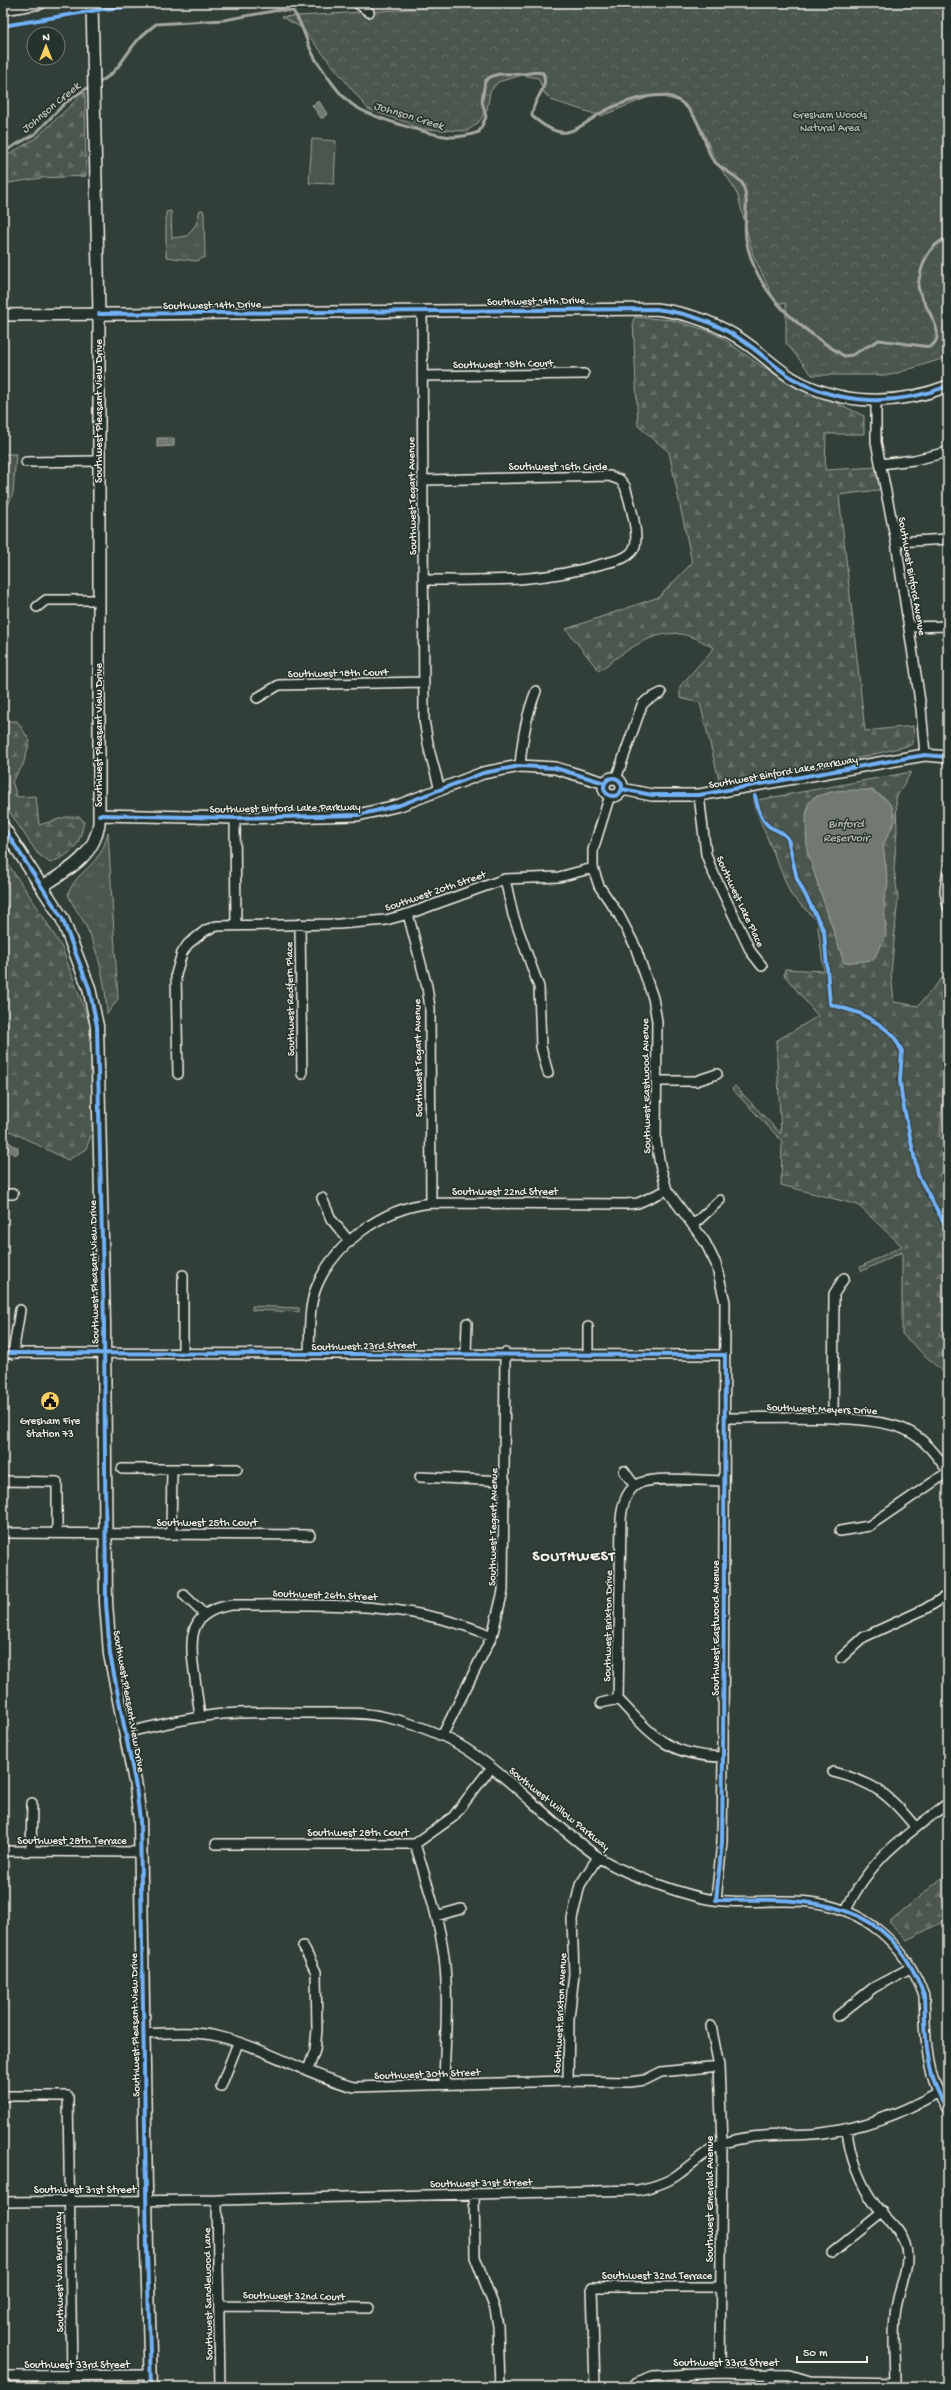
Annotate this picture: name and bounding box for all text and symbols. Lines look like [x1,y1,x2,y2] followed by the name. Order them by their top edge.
[26,26,66,66] north arrow
[42,32,50,44] text: N
[19,79,85,137] water label: Johnson Creek
[372,100,447,135] water label: Johnson Creek
[793,110,868,135] park label: Gresham Woods Natural Area
[487,295,586,309] street label: Southwest 14th Drive
[163,299,262,313] street label: Southwest 14th Drive
[94,339,106,483] street label: Southwest Pleasant View Drive
[453,358,555,372] street label: Southwest 15th Court
[406,437,420,555] street label: Southwest Tegart Avenue
[509,462,608,474] street label: Southwest 16th Circle
[895,516,928,637] street label: Southwest Binford Avenue
[94,663,106,807] street label: Southwest Pleasant View Drive
[288,667,390,681] street label: Southwest 18th Court
[708,753,859,792] street label: Southwest Binford Lake Parkway
[209,801,361,816] street label: Southwest Binford Lake Parkway
[823,818,872,846] water label: Binford Reservoir
[713,854,766,950] street label: Southwest Lake Place
[384,869,489,915] street label: Southwest 20th Street
[283,941,298,1056] street label: Southwest Redfern Place
[412,999,426,1117] street label: Southwest Tegart Avenue
[640,1018,654,1154] street label: Southwest Eastwood Avenue
[452,1187,560,1199] street label: Southwest 22nd Street
[88,1200,102,1344] street label: Southwest Pleasant View Drive
[311,1340,418,1354] street label: Southwest 23rd Street
[39,1390,61,1412] public building icon: Gresham Fire Station 73
[766,1402,878,1418] street label: Southwest Meyers Drive
[20,1416,81,1441] place label: Gresham Fire Station 73
[487,1468,501,1586] street label: Southwest Tegart Avenue
[156,1518,259,1530] street label: Southwest 25th Court
[533,1548,616,1566] district label: SOUTHWEST
[711,1560,723,1696] street label: Southwest Eastwood Avenue
[602,1570,616,1682] street label: Southwest Brixton Drive
[272,1588,379,1604] street label: Southwest 26th Street
[110,1630,146,1773] street label: Southwest Pleasant View Drive
[506,1765,612,1854] street label: Southwest Willow Parkway
[307,1828,410,1840] street label: Southwest 28th Court
[17,1836,127,1848] street label: Southwest 28th Terrace
[552,1952,570,2074] street label: Southwest Brixton Avenue
[129,1953,143,2097] street label: Southwest Pleasant View Drive
[374,2067,482,2083] street label: Southwest 30th Street
[705,2135,717,2262] street label: Southwest Emerald Avenue
[430,2177,534,2191] street label: Southwest 31st Street
[34,2185,138,2197] street label: Southwest 31st Street
[53,2211,67,2332] street label: Southwest Van Buren Way
[202,2227,216,2360] street label: Southwest Sandlewood Lane
[602,2271,712,2283] street label: Southwest 32nd Terrace
[243,2290,347,2304] street label: Southwest 32nd Court
[797,2338,867,2364] scale bar
[803,2347,828,2361] text: 50 m
[673,2358,780,2370] street label: Southwest 33rd Street
[24,2360,131,2372] street label: Southwest 33rd Street

